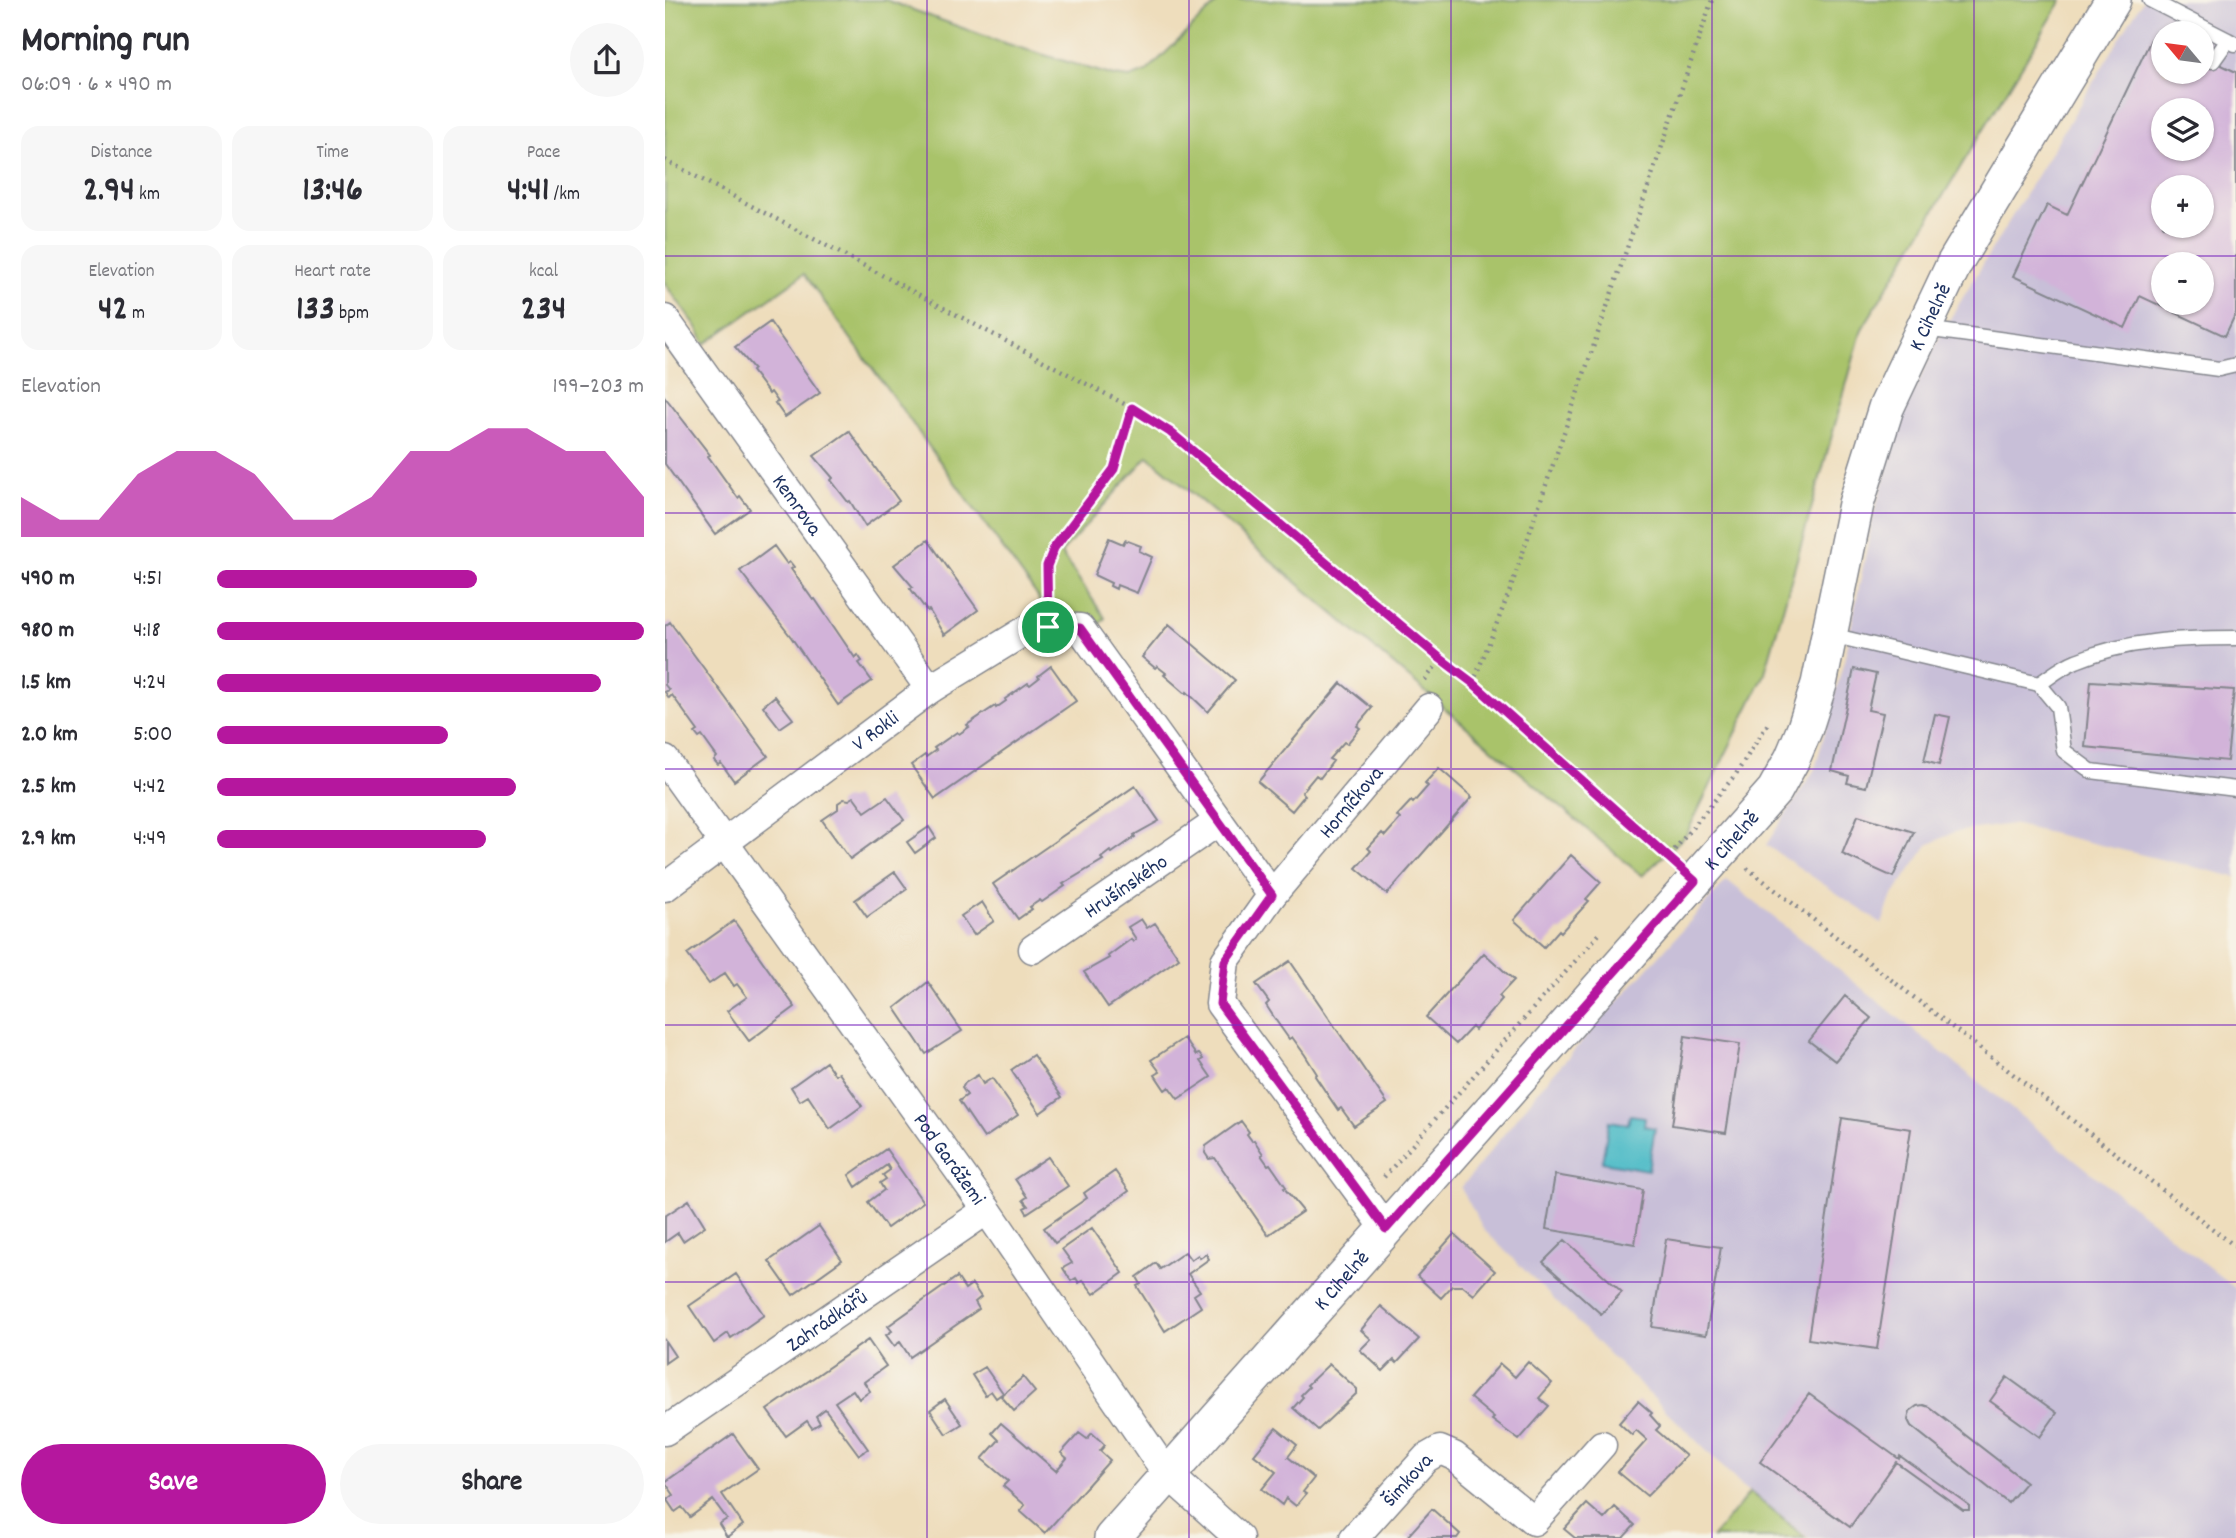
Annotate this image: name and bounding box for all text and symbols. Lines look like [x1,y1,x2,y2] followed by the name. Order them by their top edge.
[21,15,190,70] text: Morning run
[2151,21,2214,84] north arrow
[2151,21,2214,315] map controls
[570,23,644,97] button: share
[21,69,172,102] text: 06:09 · 6 × 490 m
[2151,98,2214,161] button: layers
[91,140,152,167] text: Distance
[316,140,349,167] text: Time
[527,140,560,167] text: Pace
[83,167,135,217] text: 2.94
[302,167,363,217] text: 13:46
[507,167,549,217] text: 4:41
[2151,175,2214,238] button: +
[135,182,160,209] text: km
[549,182,580,209] text: /km
[2151,252,2214,315] button: −
[88,259,155,286] text: Elevation
[294,259,371,286] text: Heart rate
[529,259,558,286] text: kcal
[1903,279,1961,357] street label: K Cihelně
[98,286,128,336] text: 42
[296,286,335,336] text: 133
[521,286,566,336] text: 234
[128,301,145,328] text: m
[335,301,369,328] text: bpm
[21,371,101,404] text: Elevation
[553,371,644,404] text: 199–203 m
[763,469,828,544] street label: Kemrova
[21,563,75,596] text: 490 m
[133,563,162,596] text: 4:51
[1018,597,1078,657] pin
[1029,608,1067,646] icon: arrive
[21,615,74,648] text: 980 m
[133,615,161,648] text: 4:18
[21,667,71,700] text: 1.5 km
[133,667,166,700] text: 4:24
[847,705,907,760] street label: V Rokli
[21,719,78,752] text: 2.0 km
[133,719,173,752] text: 5:00
[1313,760,1393,846] street label: Horníčkova
[21,771,76,804] text: 2.5 km
[133,771,166,804] text: 4:42
[1698,805,1768,878] street label: K Cihelně
[21,823,76,856] text: 2.9 km
[133,823,166,856] text: 4:49
[1079,848,1175,927] street label: Hrušínského
[904,1108,991,1213] street label: Pod Garážemi
[1308,1245,1378,1318] street label: K Cihelně
[782,1284,875,1361] street label: Zahrádkářů
[21,1444,326,1524] button: Save
[340,1444,644,1524] button: Share
[1377,1447,1442,1515] street label: Šimkova

